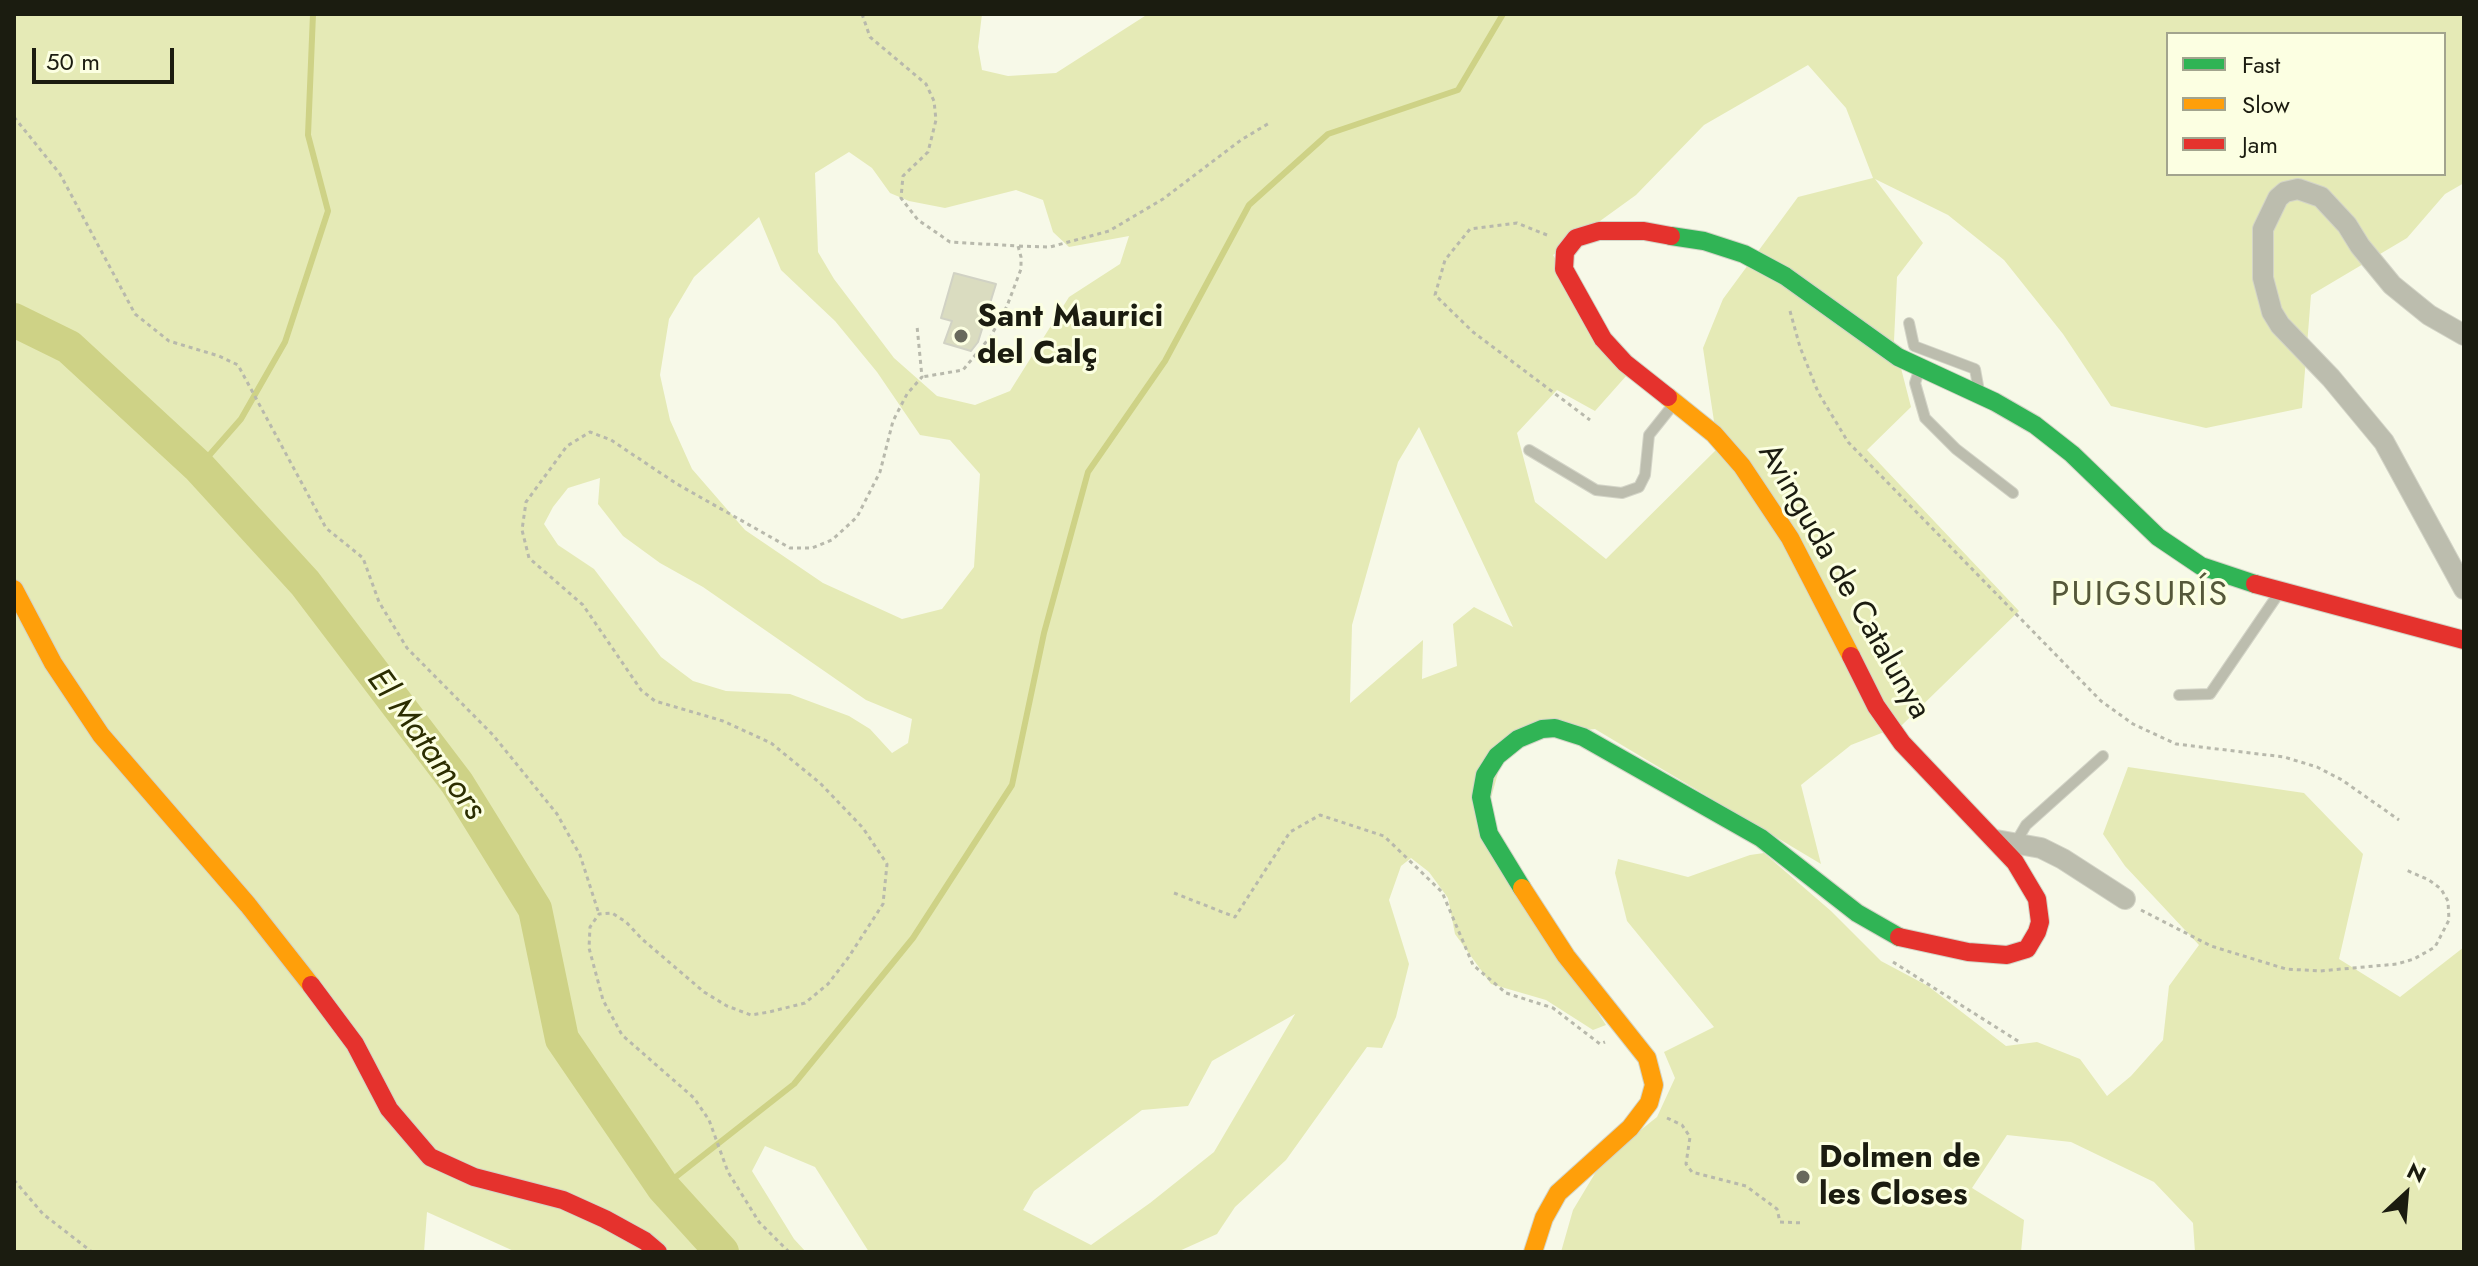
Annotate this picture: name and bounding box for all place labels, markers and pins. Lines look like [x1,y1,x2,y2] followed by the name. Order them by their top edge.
[977,299,1163,374] place label: Sant Maurici del Calç
[952,327,970,345] marker: Sant Maurici del Calç
[1819,1140,1981,1215] place label: Dolmen de les Closes
[1794,1168,1812,1186] marker: Dolmen de les Closes

